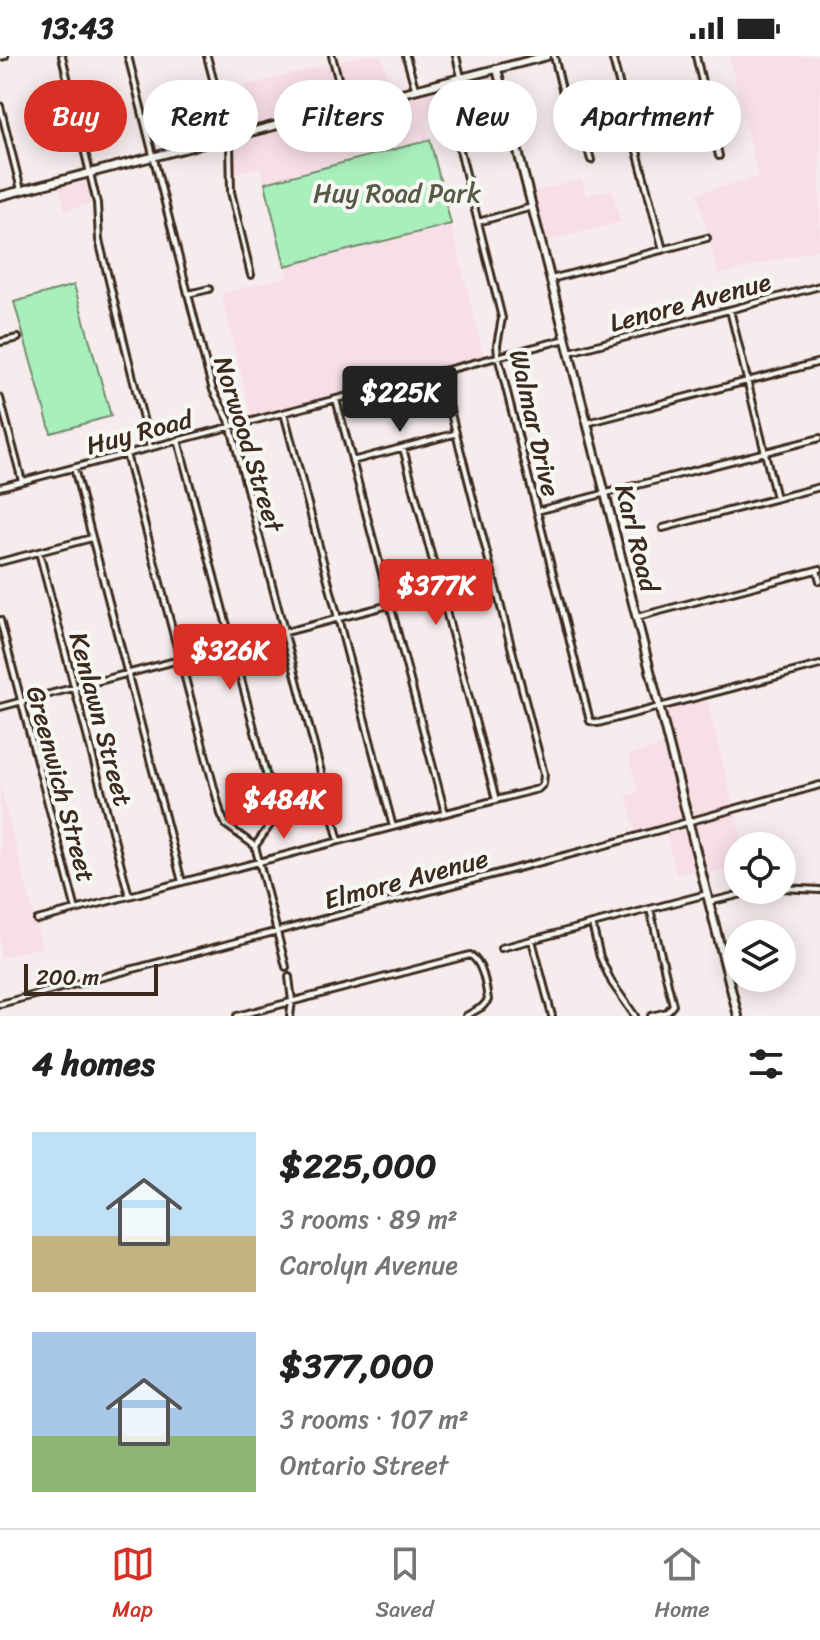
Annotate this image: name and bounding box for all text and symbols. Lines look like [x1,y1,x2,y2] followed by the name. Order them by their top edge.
[40,1,114,55] text: 13:43
[24,80,127,152] chip: Buy
[143,80,258,152] chip: Rent
[274,80,412,152] chip: Filters
[428,80,537,152] chip: New
[553,80,741,152] chip: Apartment
[313,170,481,216] park label: Huy Road Park
[604,258,776,346] street label: Lenore Avenue
[496,345,574,501] street label: Walmar Drive
[200,350,298,539] street label: Norwood Street
[344,366,456,434] pin: $225K
[360,369,440,415] text: $225K
[81,395,199,468] street label: Huy Road
[601,479,673,599] street label: Karl Road
[380,559,492,627] pin: $377K
[397,562,475,608] text: $377K
[174,624,286,692] pin: $326K
[56,627,146,811] street label: Kenlawn Street
[191,627,269,673] text: $326K
[13,681,109,887] street label: Greenwich Street
[228,773,340,841] pin: $484K
[243,776,325,822] text: $484K
[724,832,796,992] map controls
[724,832,796,904] button: locate
[319,835,493,923] street label: Elmore Avenue
[724,920,796,992] button: layers
[36,958,99,997] text: 200 m
[24,960,158,996] scale bar
[32,1034,155,1094] text: 4 homes
[744,1042,788,1086] icon: filters
[280,1136,437,1196] text: $225,000
[96,1164,192,1260] icon: home
[280,1196,458,1242] text: 3 rooms · 89 m²
[280,1242,458,1288] text: Carolyn Avenue
[280,1336,434,1396] text: $377,000
[96,1364,192,1460] icon: home
[280,1396,469,1442] text: 3 rooms · 107 m²
[280,1442,448,1488] text: Ontario Street
[111,1542,155,1629] tab: Map
[376,1542,434,1629] tab: Saved
[655,1542,709,1629] tab: Home

